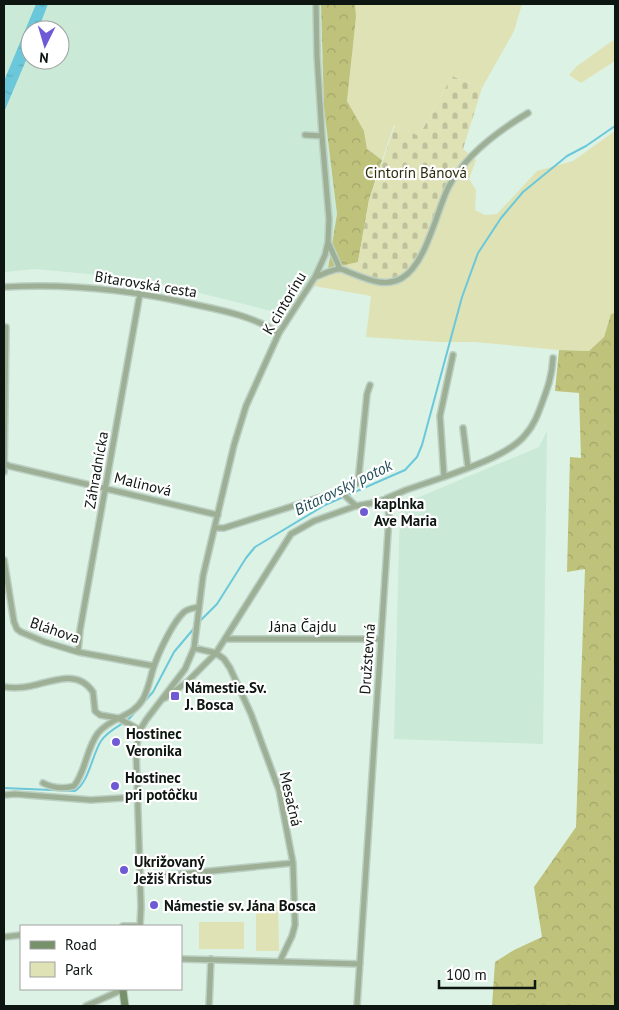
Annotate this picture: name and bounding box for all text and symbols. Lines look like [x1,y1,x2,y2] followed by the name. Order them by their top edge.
[20,20,70,70] north arrow
[38,49,49,67] text: N
[365,163,467,182] park label: Cintorín Bánová
[93,267,199,301] street label: Bitarovská cesta
[258,268,310,338] street label: K cintorínu
[80,430,112,510] street label: Záhradnícka
[291,454,396,519] water label: Bitarovský potok
[112,468,174,500] street label: Malinová
[374,494,437,530] place label: kaplnka Ave Maria
[358,506,370,518] marker: kaplnka Ave Maria
[28,613,82,647] street label: Bláhova
[268,617,337,636] street label: Jána Čajdu
[355,623,379,695] street label: Družstevná
[184,678,267,714] place label: Námestie.Sv. J. Bosca
[169,690,181,702] marker: Námestie.Sv. J. Bosca
[125,724,182,760] place label: Hostinec Veronika
[110,736,122,748] marker: Hostinec Veronika
[125,768,198,804] place label: Hostinec pri potôčku
[275,770,307,828] street label: Mesačná
[109,780,121,792] marker: Hostinec pri potôčku
[133,852,212,888] place label: Ukrižovaný Ježiš Kristus
[118,864,130,876] marker: Ukrižovaný Ježiš Kristus
[164,896,316,915] place label: Námestie sv. Jána Bosca
[148,899,160,911] marker: Námestie sv. Jána Bosca
[20,925,182,990] legend
[65,935,97,954] text: Road
[439,958,535,990] scale bar
[65,960,93,979] text: Park
[446,965,487,984] text: 100 m

